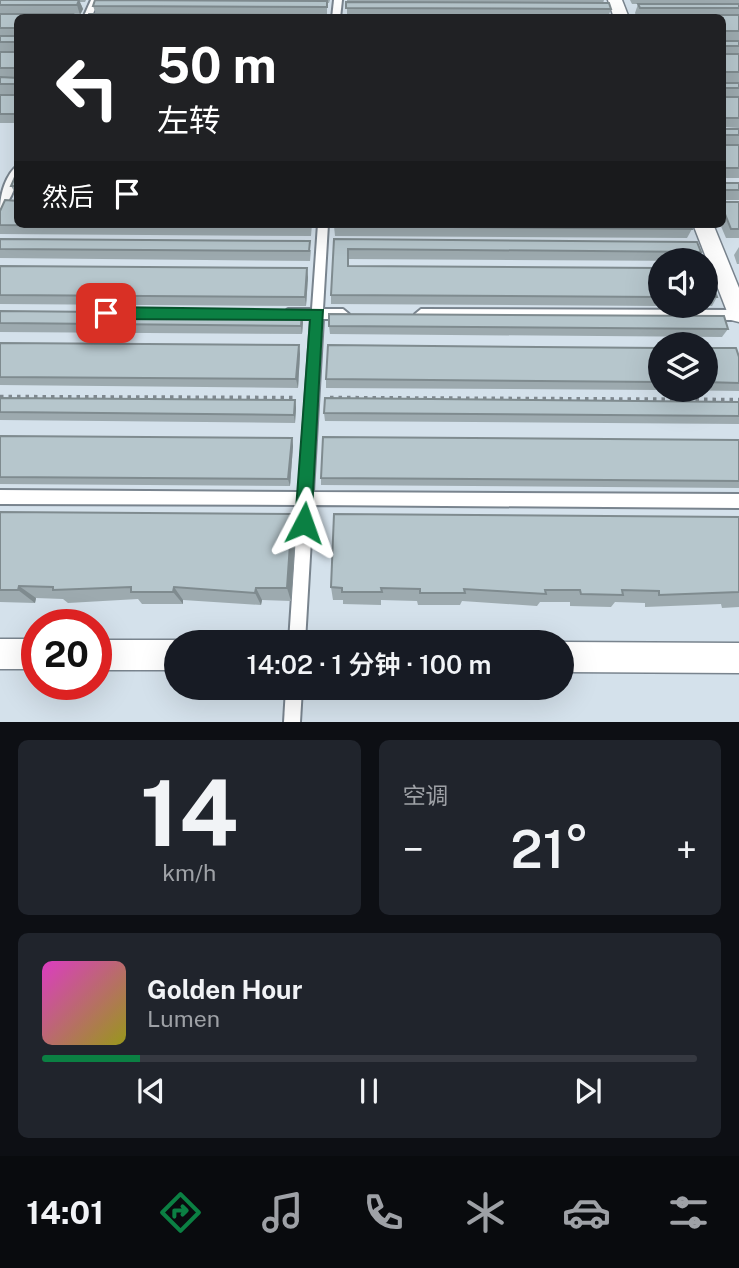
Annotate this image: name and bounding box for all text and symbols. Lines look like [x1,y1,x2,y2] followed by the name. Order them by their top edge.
[157,36,277,94] text: 50 m
[42,42,133,133] icon: left
[157,102,221,139] text: 左转
[108,175,146,213] icon: arrive
[42,181,94,212] text: 然后
[648,248,718,402] map controls
[648,248,718,318] button: sound
[76,283,136,343] pin
[87,294,125,332] icon: arrive
[648,332,718,402] button: layers
[267,486,341,560] position arrow
[21,609,112,700] speed limit sign: 20
[247,649,491,680] text: 14:02 · 1 分钟 · 100 m
[140,760,239,866] text: 14
[403,782,449,809] text: 空调
[511,819,589,880] text: 21°
[403,827,424,872] text: −
[676,827,697,872] text: +
[162,859,216,886] text: km/h
[147,974,302,1005] text: Golden Hour
[147,1005,220,1032] text: Lumen
[132,1072,170,1110] icon: previous
[350,1072,388,1110] icon: pause
[569,1072,607,1110] icon: next
[156,1188,205,1237] icon: directions
[258,1188,307,1237] icon: music
[359,1188,408,1237] icon: phone
[461,1188,510,1237] icon: climate
[562,1188,611,1237] icon: car
[664,1188,713,1237] icon: filters
[26,1194,104,1231] text: 14:01

